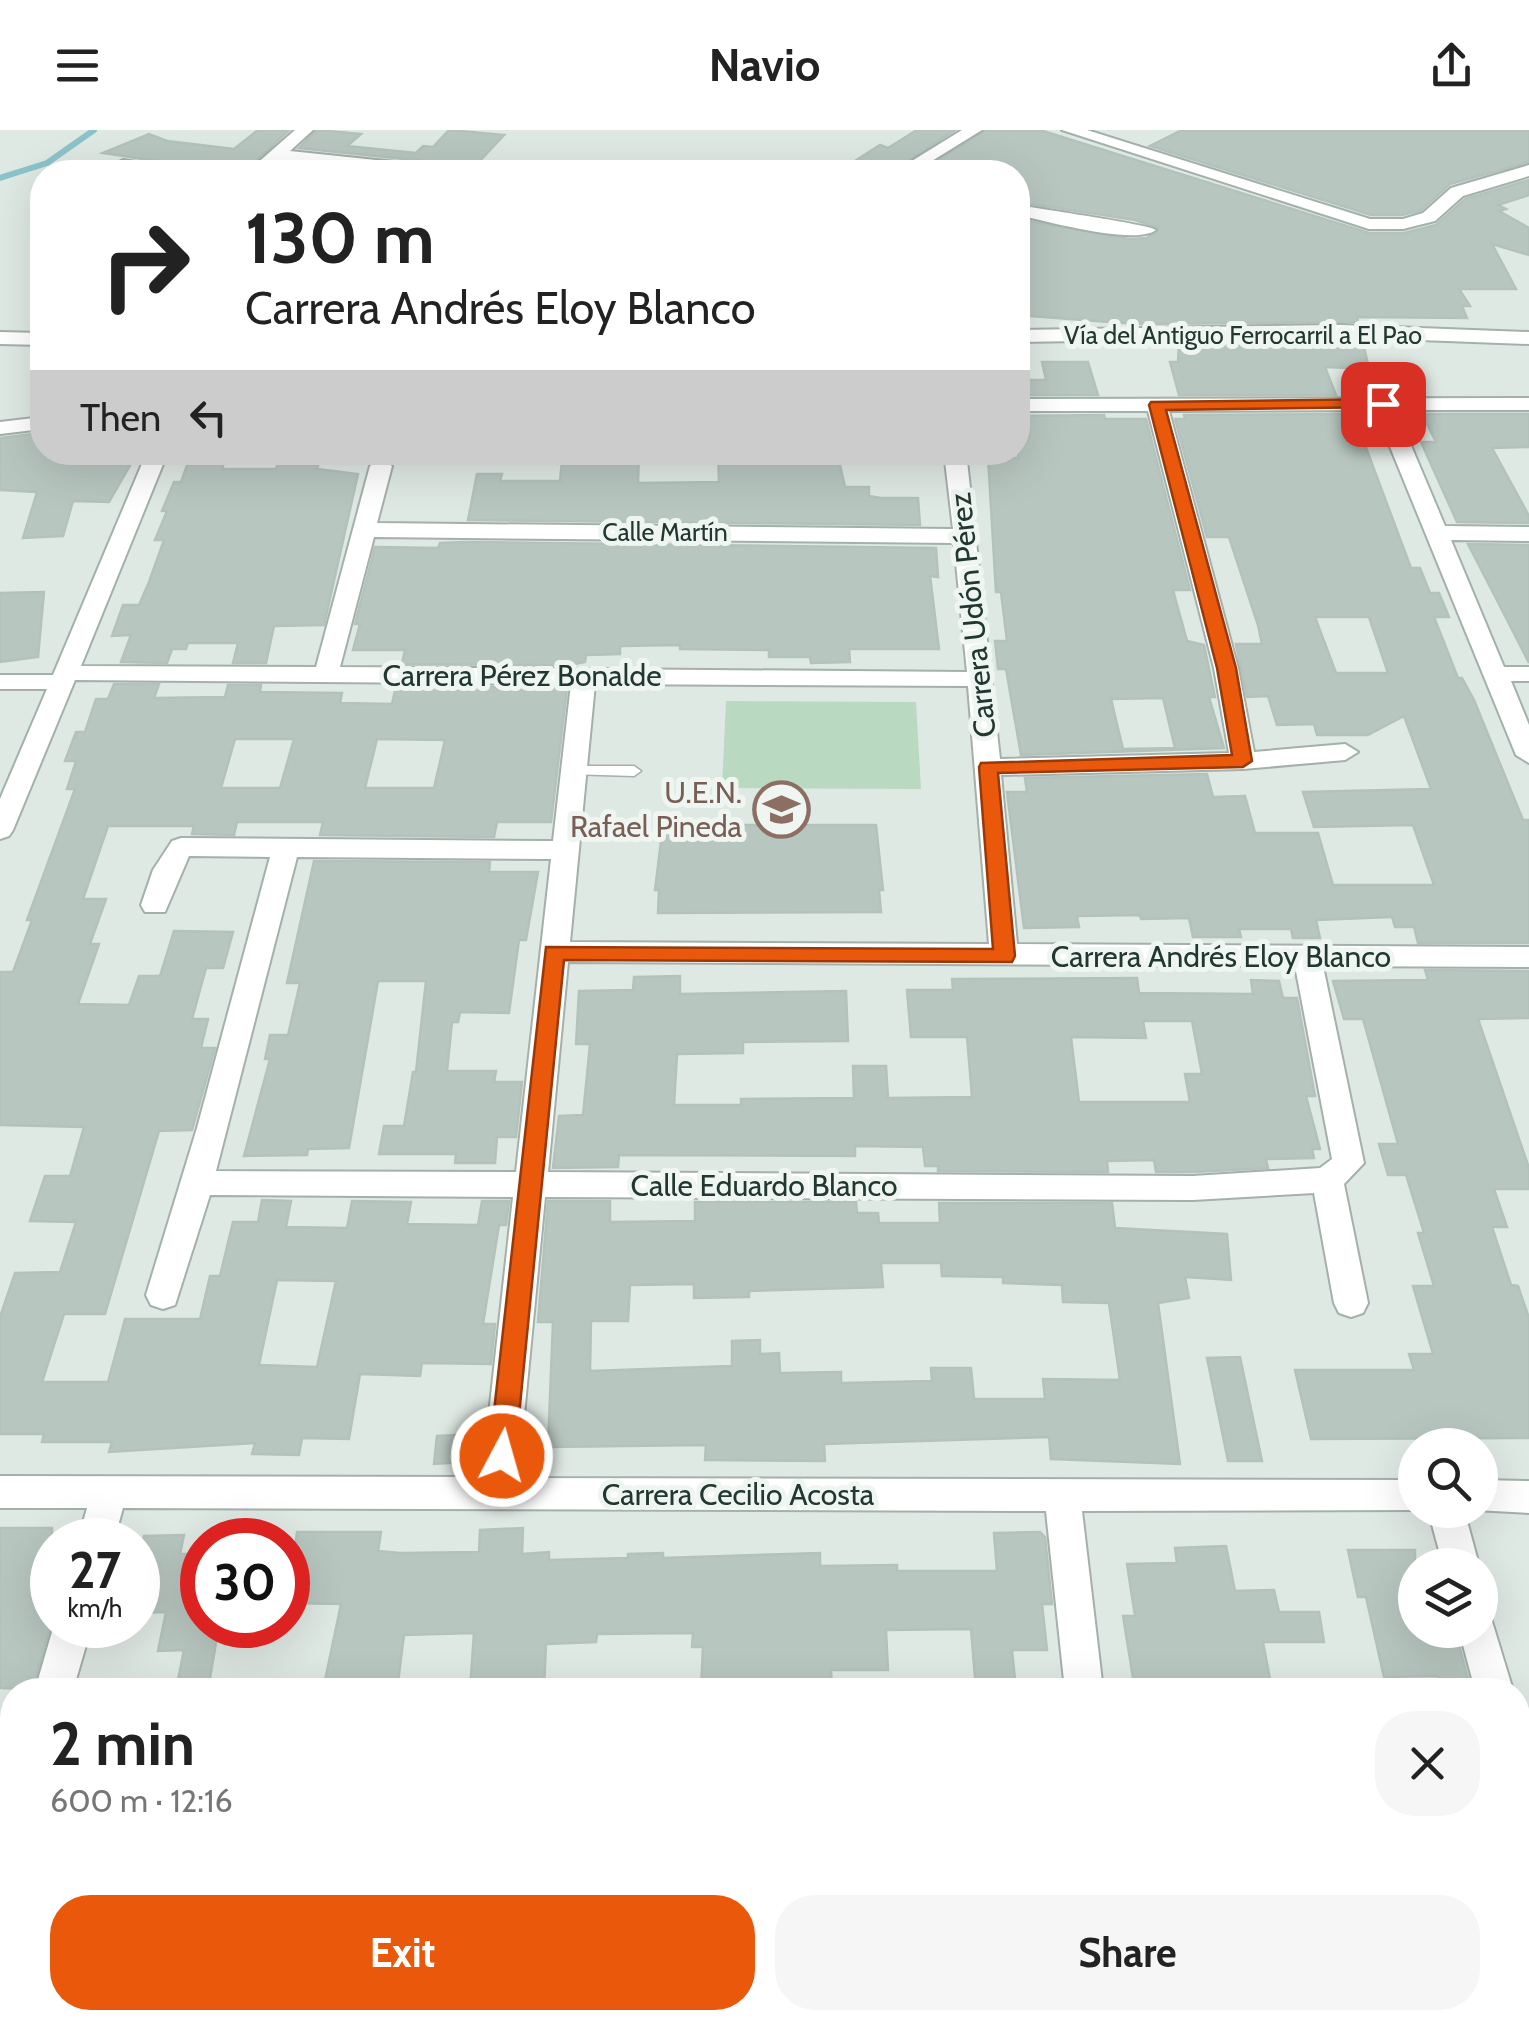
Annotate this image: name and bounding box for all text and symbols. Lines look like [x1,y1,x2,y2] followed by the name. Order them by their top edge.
[50,38,105,93] icon: menu
[709,38,820,92] text: Navio
[1424,38,1479,93] icon: share
[245,195,435,281] text: 130 m
[80,200,210,330] icon: right
[245,281,755,335] text: Carrera Andrés Eloy Blanco
[1064,320,1422,350] street label: Vía del Antiguo Ferrocarril a El Pao
[1341,362,1426,447] pin
[1356,377,1411,432] icon: arrive
[181,390,236,445] icon: left
[80,394,161,441] text: Then
[941,491,1004,739] street label: Carrera Udón Pérez
[602,517,728,547] street label: Calle Martín
[382,657,662,694] street label: Carrera Pérez Bonalde
[570,774,743,845] place label: U.E.N. Rafael Pineda
[751,780,811,840] school or university icon: U.E.N. Rafael Pineda
[1051,938,1391,975] street label: Carrera Andrés Eloy Blanco
[631,1167,897,1204] street label: Calle Eduardo Blanco
[450,1404,554,1508] position arrow
[1398,1428,1498,1648] map controls
[1398,1428,1498,1528] button: search
[602,1476,875,1513] street label: Carrera Cecilio Acosta
[180,1518,310,1648] speed limit sign: 30
[69,1540,121,1601] text: 27
[1398,1548,1498,1648] button: layers
[68,1593,122,1623] text: km/h
[50,1707,195,1780] text: 2 min
[1375,1711,1480,1816] button: close
[50,1781,233,1820] text: 600 m · 12:16
[50,1895,755,2010] button: Exit
[775,1895,1480,2010] button: Share

